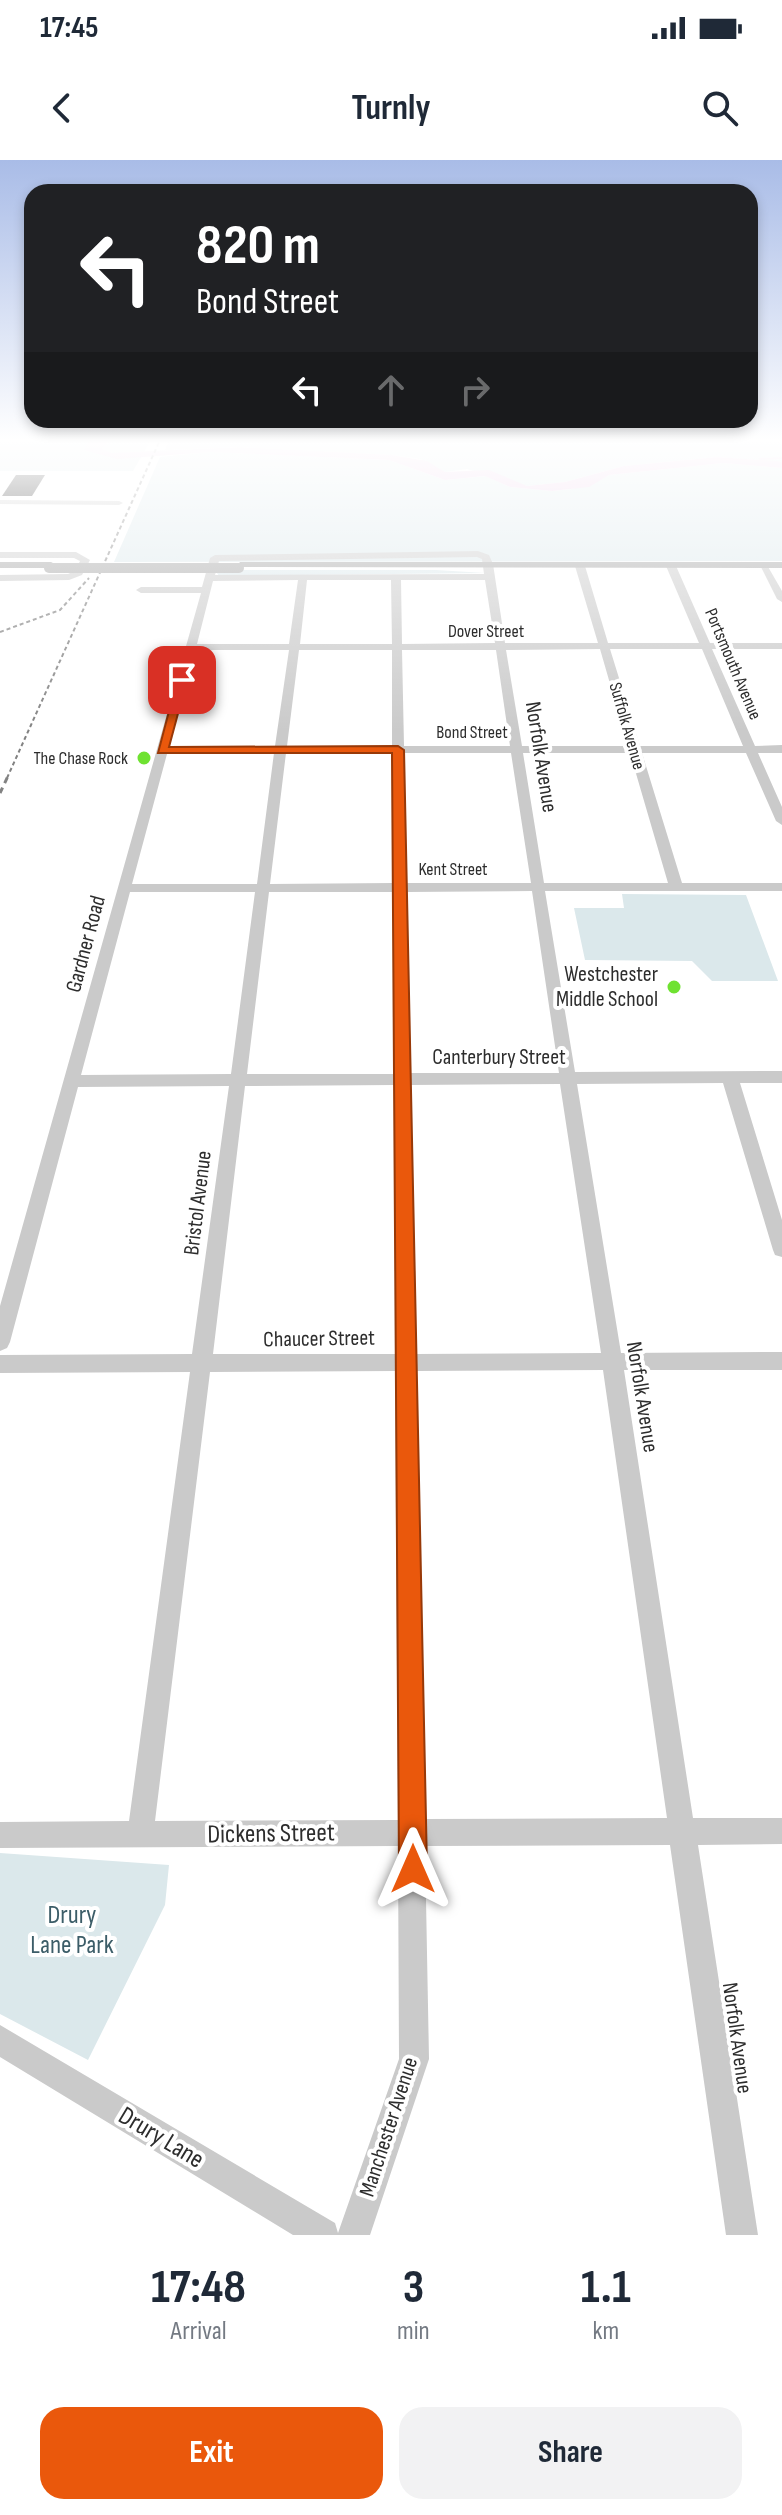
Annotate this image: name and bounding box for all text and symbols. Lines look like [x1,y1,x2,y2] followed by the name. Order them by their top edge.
[40,10,98,46] text: 17:45
[40,86,84,130] icon: back
[698,86,742,130] icon: search
[352,87,430,130] text: Turnly
[196,213,320,280] text: 820 m
[64,216,168,320] icon: left
[196,281,339,324] text: Bond Street
[285,368,329,412] icon: left
[369,368,413,412] icon: ahead
[453,368,497,412] icon: right
[700,605,766,723] street label: Portsmouth Avenue
[448,621,525,642] street label: Dover Street
[148,646,216,714] pin
[160,658,204,702] icon: arrive
[605,680,649,772] street label: Suffolk Avenue
[519,700,563,814] street label: Norfolk Avenue
[436,722,508,743] street label: Bond Street
[33,748,128,769] place label: The Chase Rock
[135,749,153,767] marker: The Chase Rock
[418,859,488,880] street label: Kent Street
[60,893,112,995] street label: Gardner Road
[556,961,658,1013] place label: Westchester Middle School
[665,978,683,996] marker: Westchester Middle School
[432,1044,566,1071] street label: Canterbury Street
[178,1149,218,1257] street label: Bristol Avenue
[263,1325,375,1353] street label: Chaucer Street
[620,1340,664,1454] street label: Norfolk Avenue
[207,1817,335,1851] street label: Dickens Street
[371,1827,455,1911] position arrow
[30,1900,114,1961] park label: Drury Lane Park
[716,1981,758,2095] street label: Norfolk Avenue
[354,2054,424,2200] street label: Manchester Avenue
[113,2100,209,2176] street label: Drury Lane
[151,2259,246,2316] text: 17:48
[403,2259,424,2316] text: 3
[581,2259,631,2316] text: 1.1
[171,2316,227,2347] text: Arrival
[397,2316,430,2347] text: min
[593,2316,619,2347] text: km
[40,2407,383,2499] button: Exit
[399,2407,742,2499] button: Share

